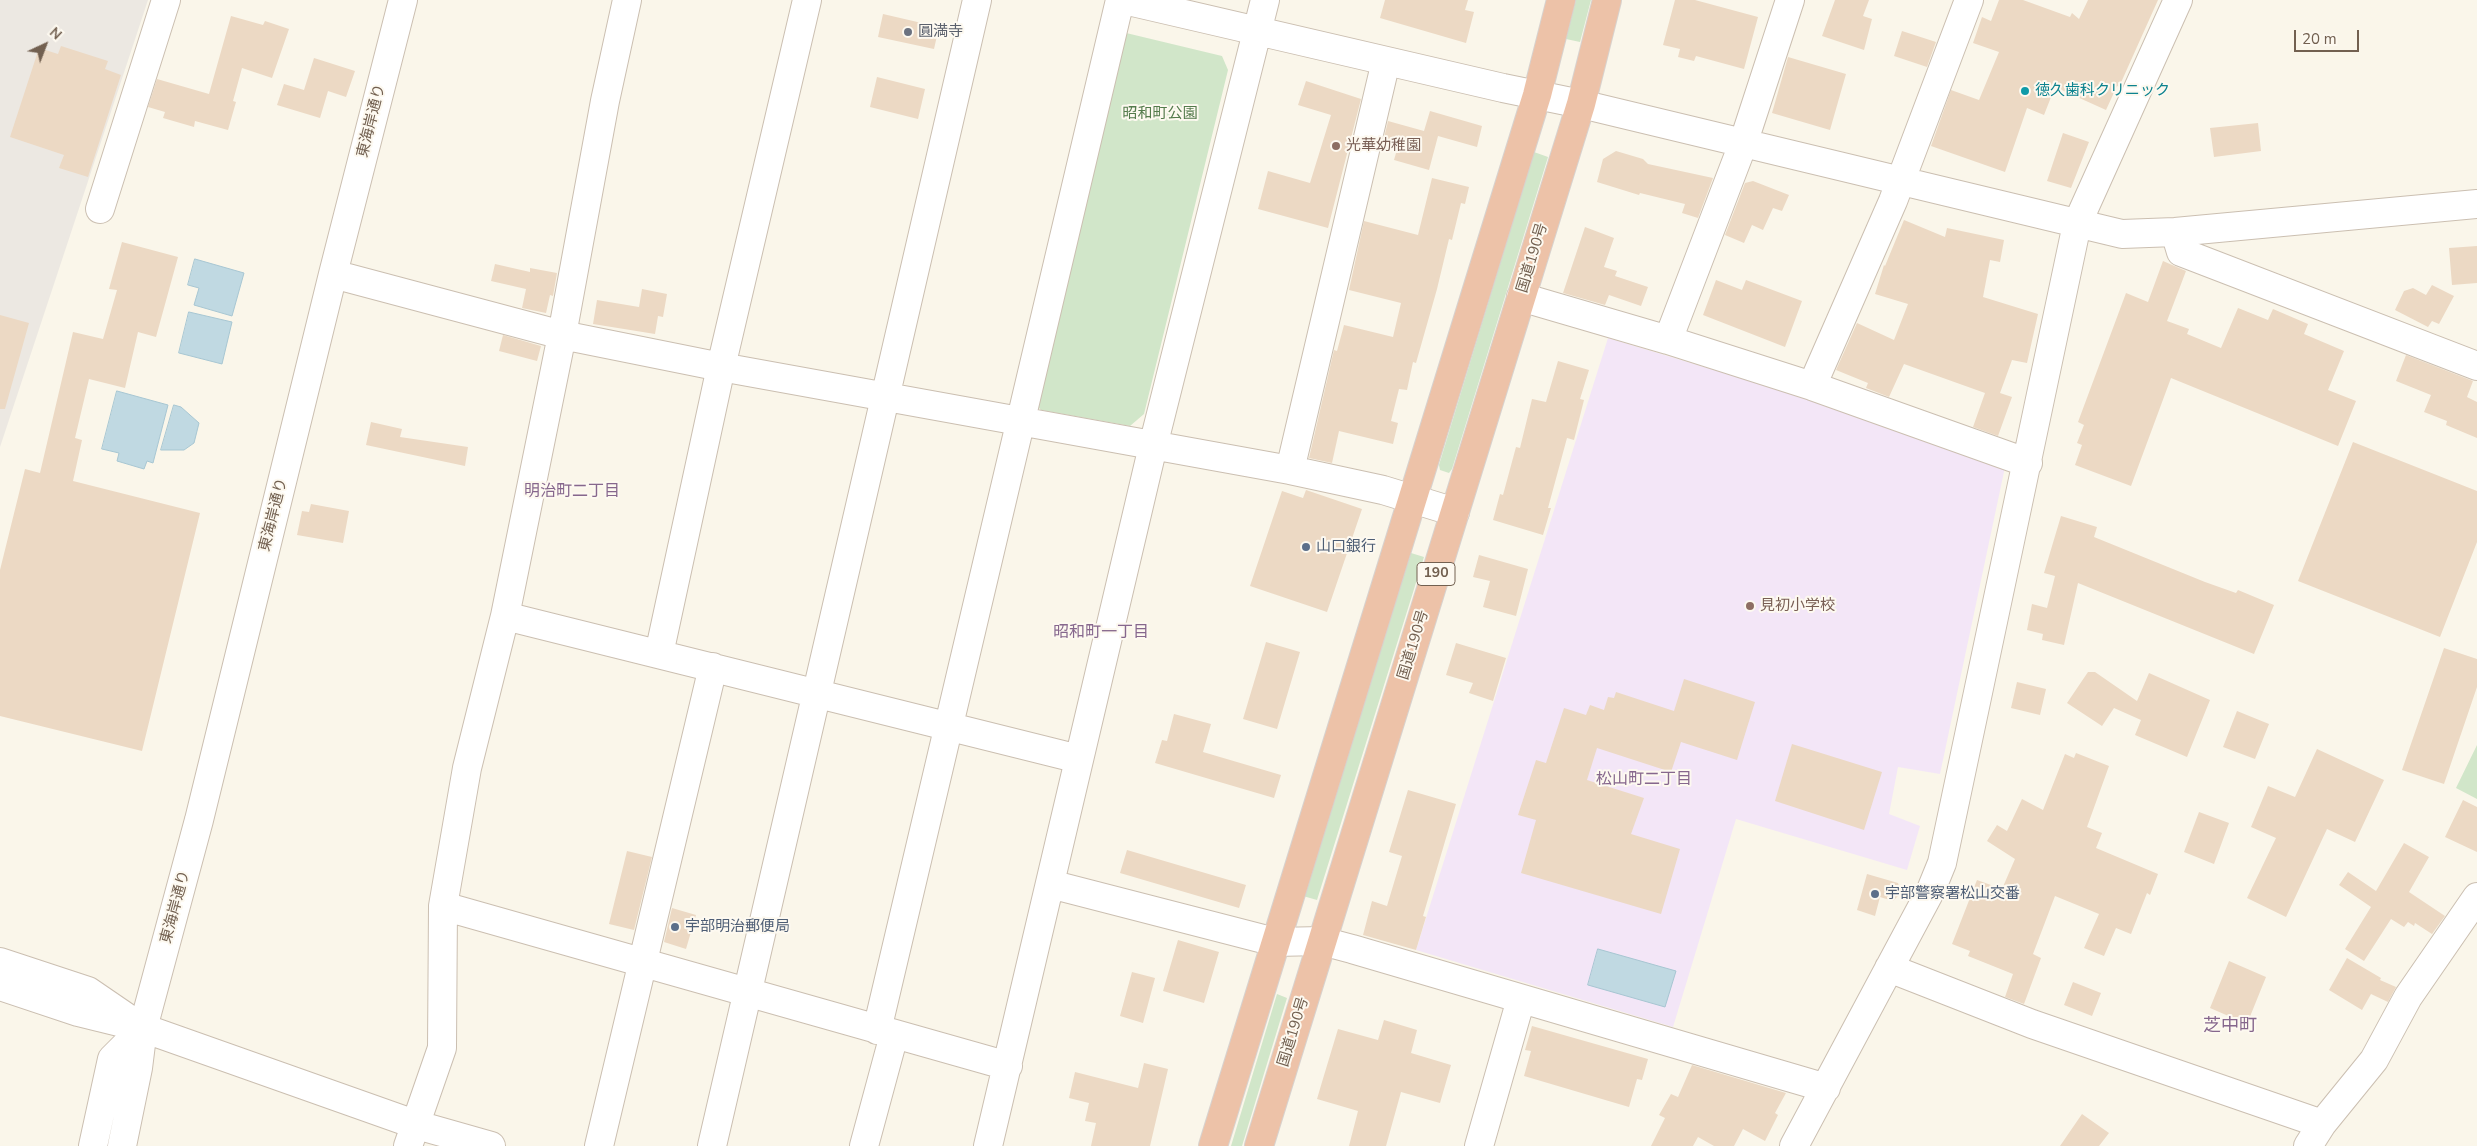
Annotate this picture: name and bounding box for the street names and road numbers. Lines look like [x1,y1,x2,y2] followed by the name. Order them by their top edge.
[354,82,390,160] street label: 東海岸通り
[1514,221,1552,295] street label: 国道190号
[256,476,292,554] street label: 東海岸通り
[1417,562,1455,586] road number: 190
[1395,608,1433,682] street label: 国道190号
[158,868,194,946] street label: 東海岸通り
[1275,995,1313,1069] street label: 国道190号

